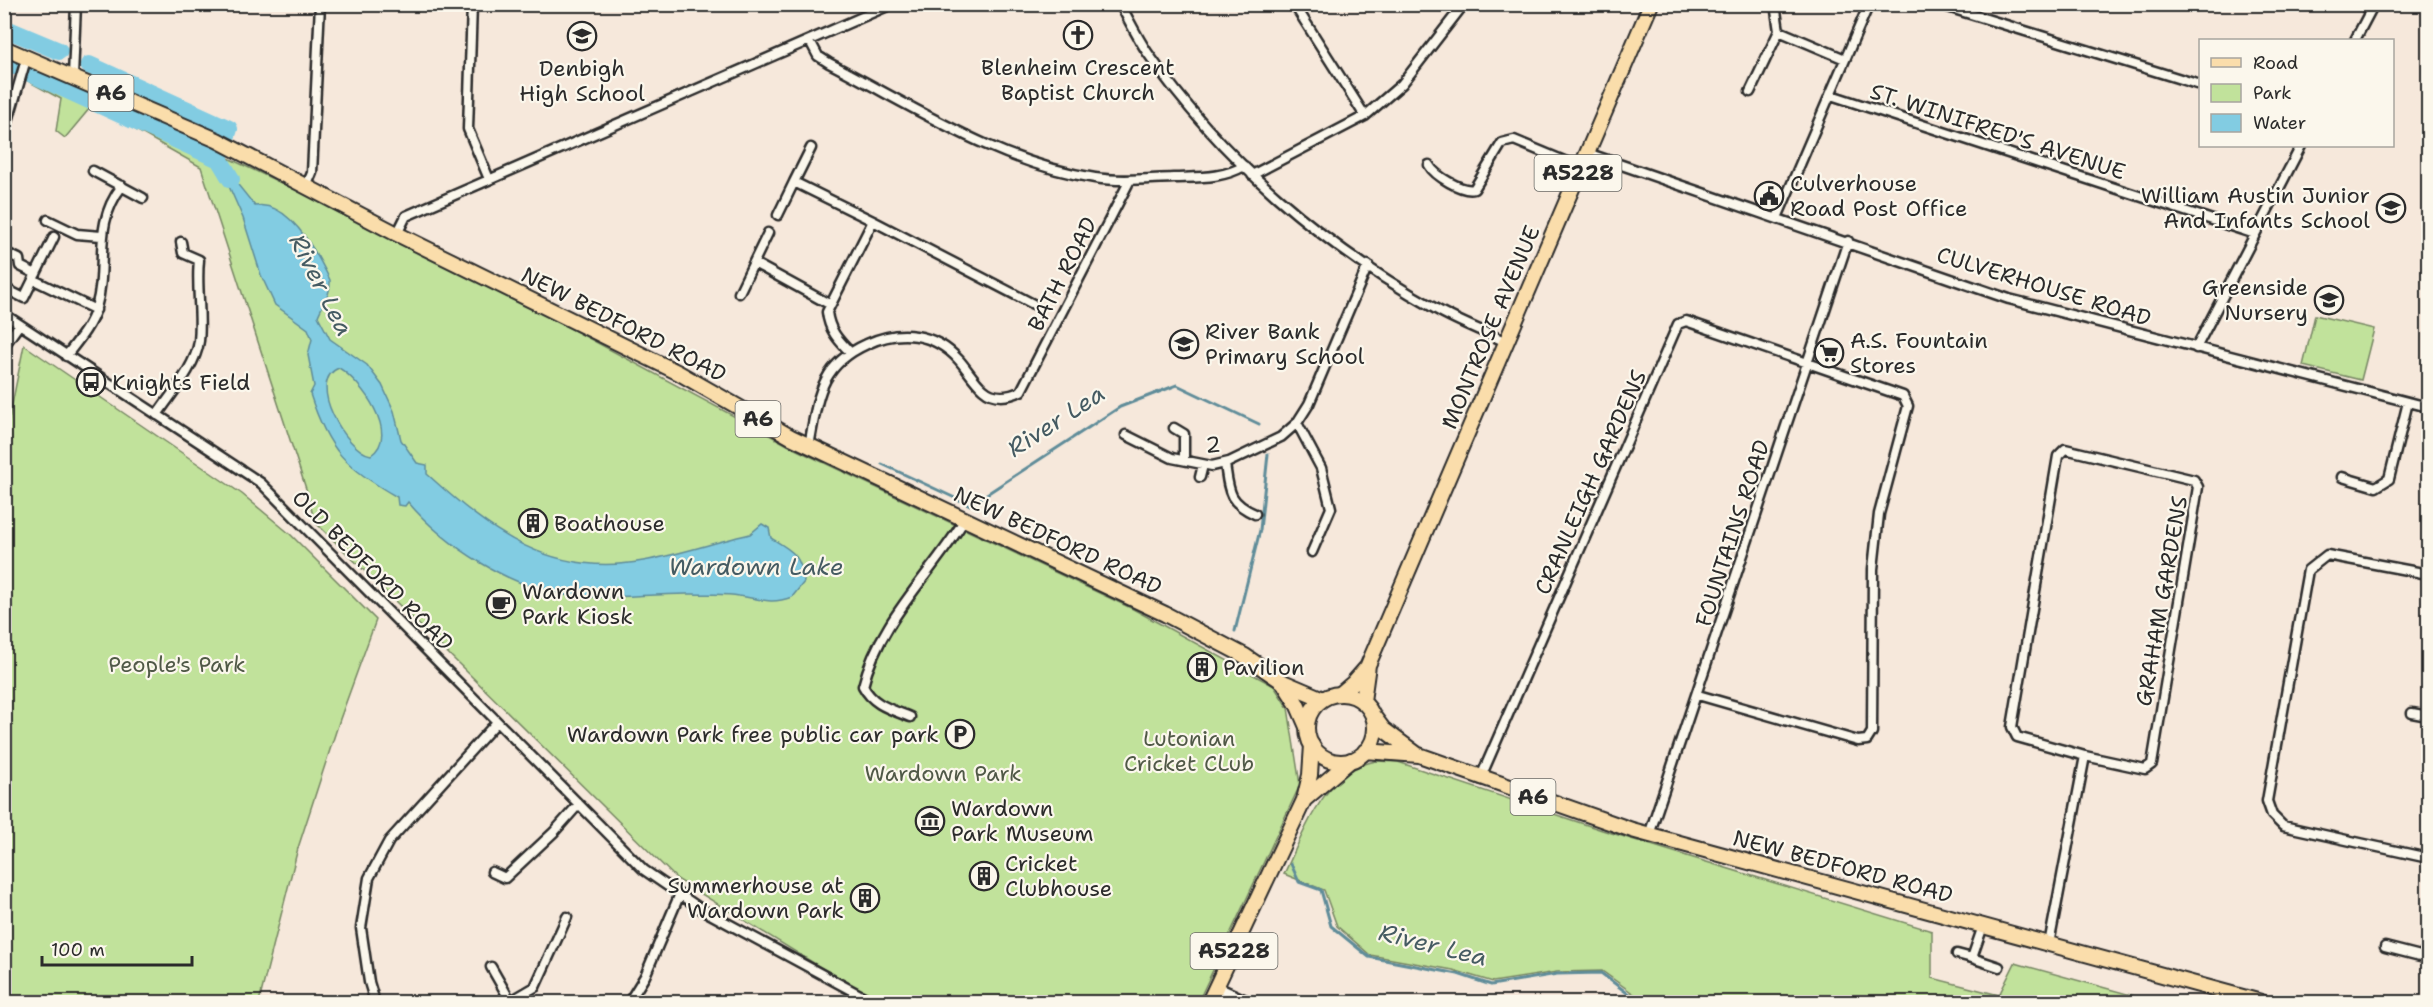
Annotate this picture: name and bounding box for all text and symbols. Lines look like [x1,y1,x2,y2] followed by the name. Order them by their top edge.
[1062,19,1094,51] church icon: Blenheim Crescent Baptist Church
[566,20,598,52] school or university icon: Denbigh High School
[2199,39,2394,147] legend
[2253,51,2298,75] text: Road
[981,53,1175,107] place label: Blenheim Crescent Baptist Church
[519,54,645,108] place label: Denbigh High School
[88,75,134,111] road number: A6
[1867,77,2129,186] street label: ST. WINIFRED'S AVENUE
[2253,81,2292,105] text: Park
[2253,111,2306,135] text: Water
[1534,155,1622,191] road number: A5228
[1790,169,1967,223] place label: Culverhouse Road Post Office
[1753,180,1785,212] public building icon: Culverhouse Road Post Office
[2141,181,2370,235] place label: William Austin Junior And Infants School
[2375,192,2407,224] school or university icon: William Austin Junior And Infants School
[1021,212,1104,336] street label: BATH ROAD
[1434,221,1547,434] street label: MONTROSE AVENUE
[282,229,360,341] water label: River Lea
[1933,240,2155,333] street label: CULVERHOUSE ROAD
[516,260,731,389] street label: NEW BEDFORD ROAD
[2202,273,2308,327] place label: Greenside Nursery
[2313,284,2345,316] school or university icon: Greenside Nursery
[1205,317,1365,371] place label: River Bank Primary School
[1850,326,1988,380] place label: A.S. Fountain Stores
[1168,328,1200,360] school or university icon: River Bank Primary School
[1813,337,1845,369] supermarket icon: A.S. Fountain Stores
[1528,365,1653,599] street label: CRANLEIGH GARDENS
[75,366,107,398] bus stop icon: Knights Field
[112,368,250,397] place label: Knights Field
[1001,378,1111,464] water label: River Lea
[736,401,780,437] road number: A6
[1205,430,1221,459] street label: 2
[1689,436,1776,630] street label: FOUNTAINS ROAD
[949,479,1167,601] street label: NEW BEDFORD ROAD
[286,483,460,657] street label: OLD BEDFORD ROAD
[2129,494,2194,708] street label: GRAHAM GARDENS
[517,507,549,539] building icon: Boathouse
[554,509,665,538] place label: Boathouse
[668,551,844,583] water label: Wardown Lake
[522,577,633,631] place label: Wardown Park Kiosk
[485,588,517,620] cafe icon: Wardown Park Kiosk
[108,650,246,679] park label: People's Park
[1186,651,1218,683] building icon: Pavilion
[1223,653,1304,682] place label: Pavilion
[944,718,976,750] parking icon: Wardown Park free public car park
[567,720,939,749] place label: Wardown Park free public car park
[1124,724,1254,778] park label: Lutonian Cricket CLub
[864,759,1022,788] park label: Wardown Park
[1510,779,1556,815] road number: A6
[951,794,1093,848] place label: Wardown Park Museum
[914,805,946,837] museum icon: Wardown Park Museum
[1730,823,1956,910] street label: NEW BEDFORD ROAD
[1005,849,1112,903] place label: Cricket Clubhouse
[968,860,1000,892] building icon: Cricket Clubhouse
[668,871,844,925] place label: Summerhouse at Wardown Park
[849,882,881,914] building icon: Summerhouse at Wardown Park
[1376,916,1490,974] water label: River Lea
[42,929,192,967] scale bar
[1190,933,1278,969] road number: A5228
[51,938,105,962] text: 100 m

